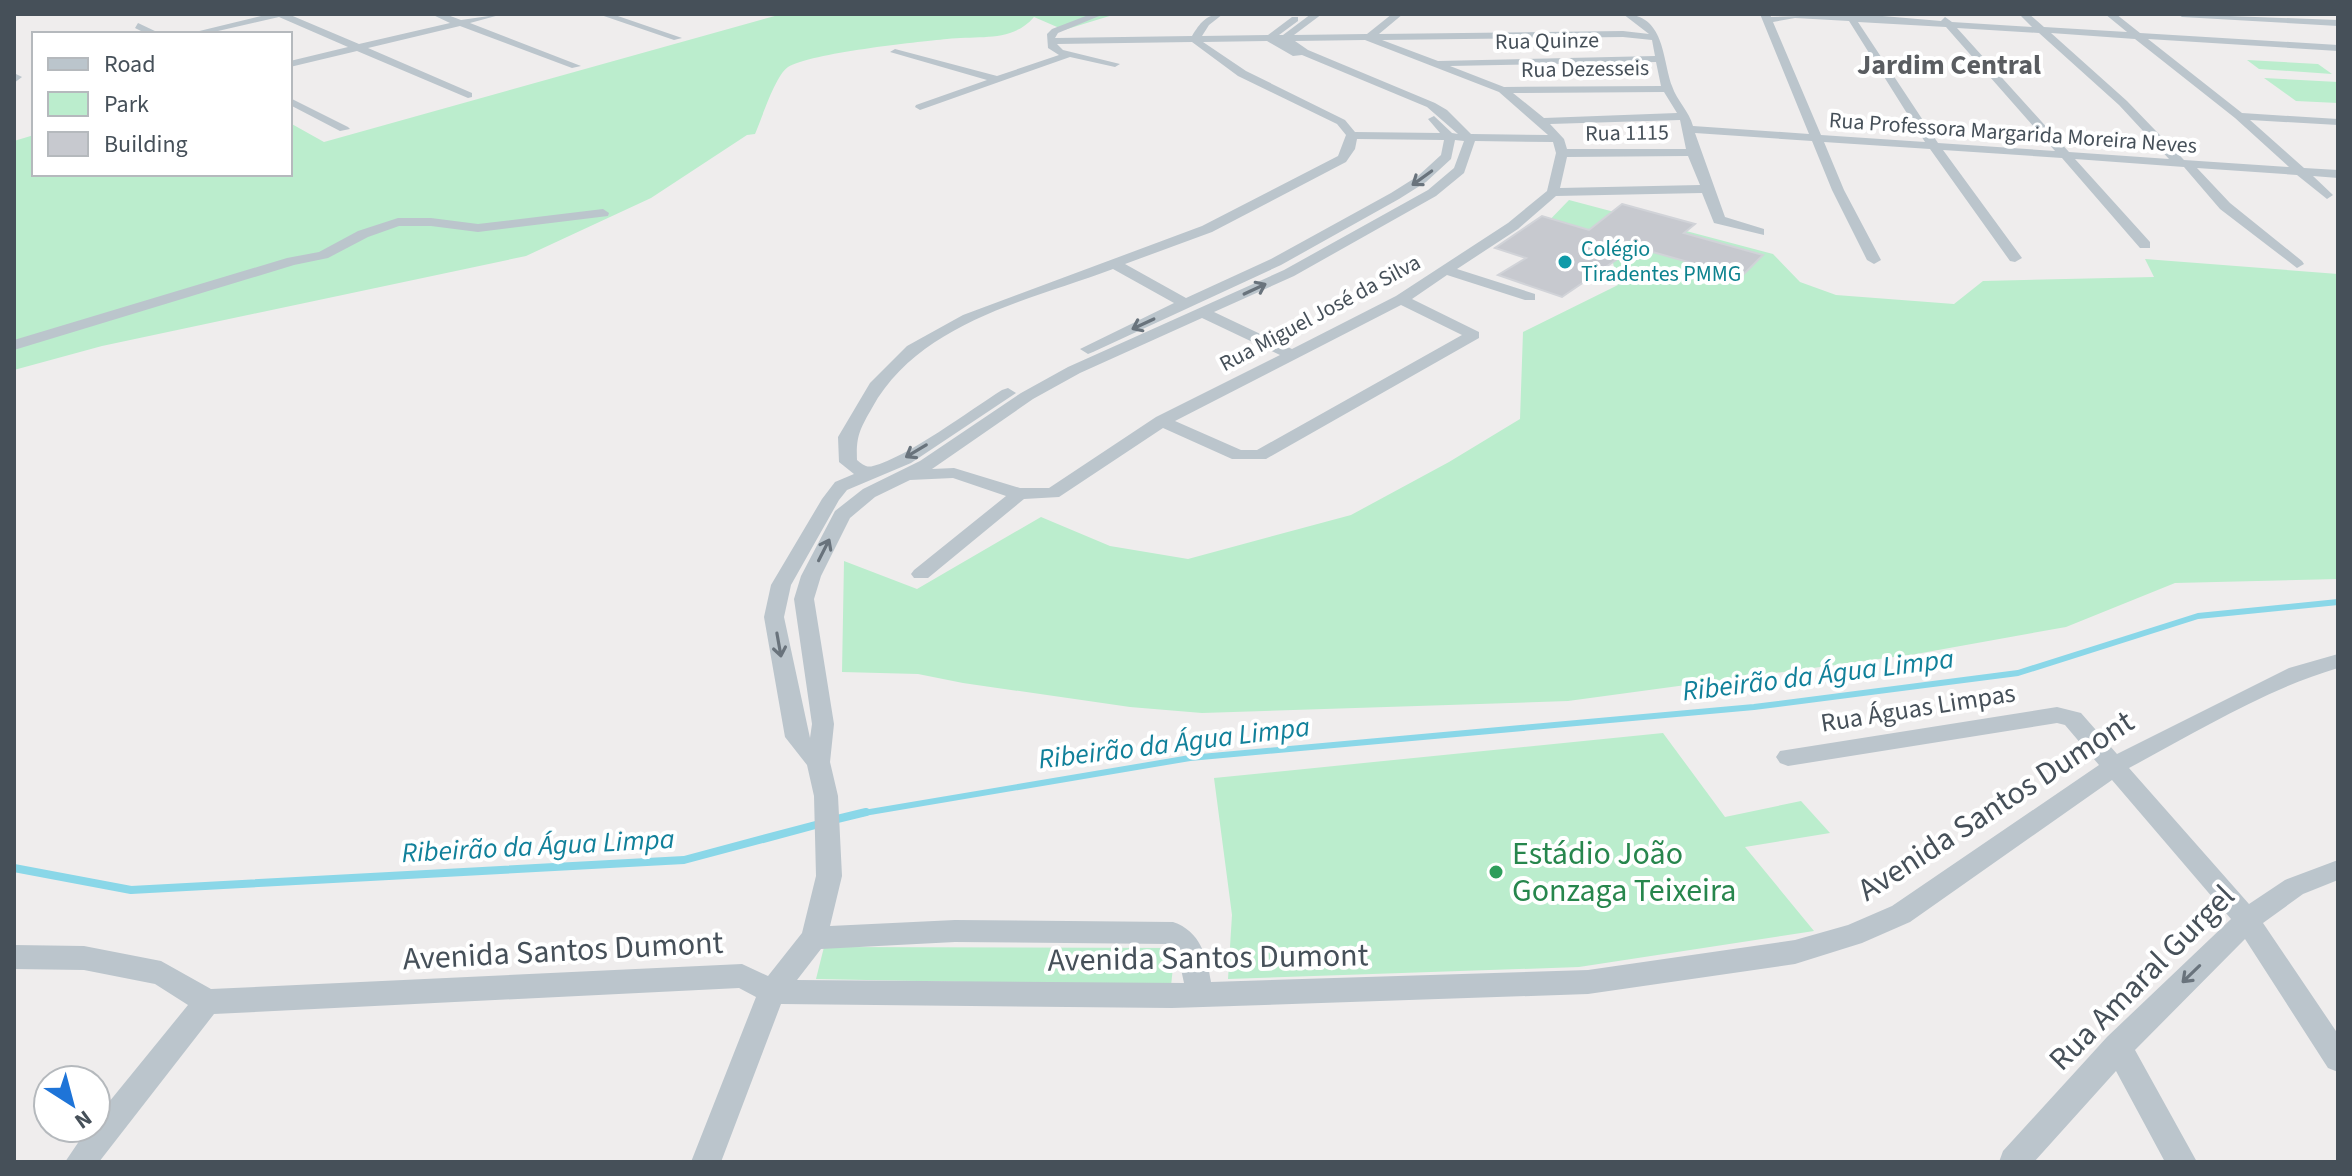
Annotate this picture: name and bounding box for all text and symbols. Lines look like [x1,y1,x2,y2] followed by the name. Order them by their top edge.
[1495,24,1599,58] street label: Rua Quinze
[32,32,292,176] legend
[1857,45,2041,85] district label: Jardim Central
[104,47,156,82] text: Road
[1521,52,1649,86] street label: Rua Dezesseis
[104,87,149,122] text: Park
[1828,104,2198,162] street label: Rua Professora Margarida Moreira Neves
[1585,116,1669,150] street label: Rua 1115
[104,127,188,162] text: Building
[1412,169,1433,186] one-way arrow
[1581,233,1741,290] place label: Colégio Tiradentes PMMG
[1214,246,1426,380] street label: Rua Miguel José da Silva
[1556,253,1574,271] marker: Colégio Tiradentes PMMG
[1243,281,1267,296] one-way arrow
[1131,317,1155,332] one-way arrow
[905,444,928,460] one-way arrow
[817,539,833,563] one-way arrow
[773,632,788,657] one-way arrow
[1680,638,1956,712] water label: Ribeirão da Água Limpa
[1818,674,2018,742] street label: Rua Águas Limpas
[1849,699,2143,913] street label: Avenida Santos Dumont
[1036,706,1312,780] water label: Ribeirão da Água Limpa
[400,819,676,873] water label: Ribeirão da Água Limpa
[1512,831,1736,914] place label: Estádio João Gonzaga Teixeira
[1487,863,1505,881] marker: Estádio João Gonzaga Teixeira
[2038,874,2246,1082] street label: Rua Amaral Gurgel
[402,920,725,982] street label: Avenida Santos Dumont
[1047,932,1369,984] street label: Avenida Santos Dumont
[2181,965,2201,984] one-way arrow
[32,1064,112,1144] north arrow
[68,1102,98,1137] text: N

